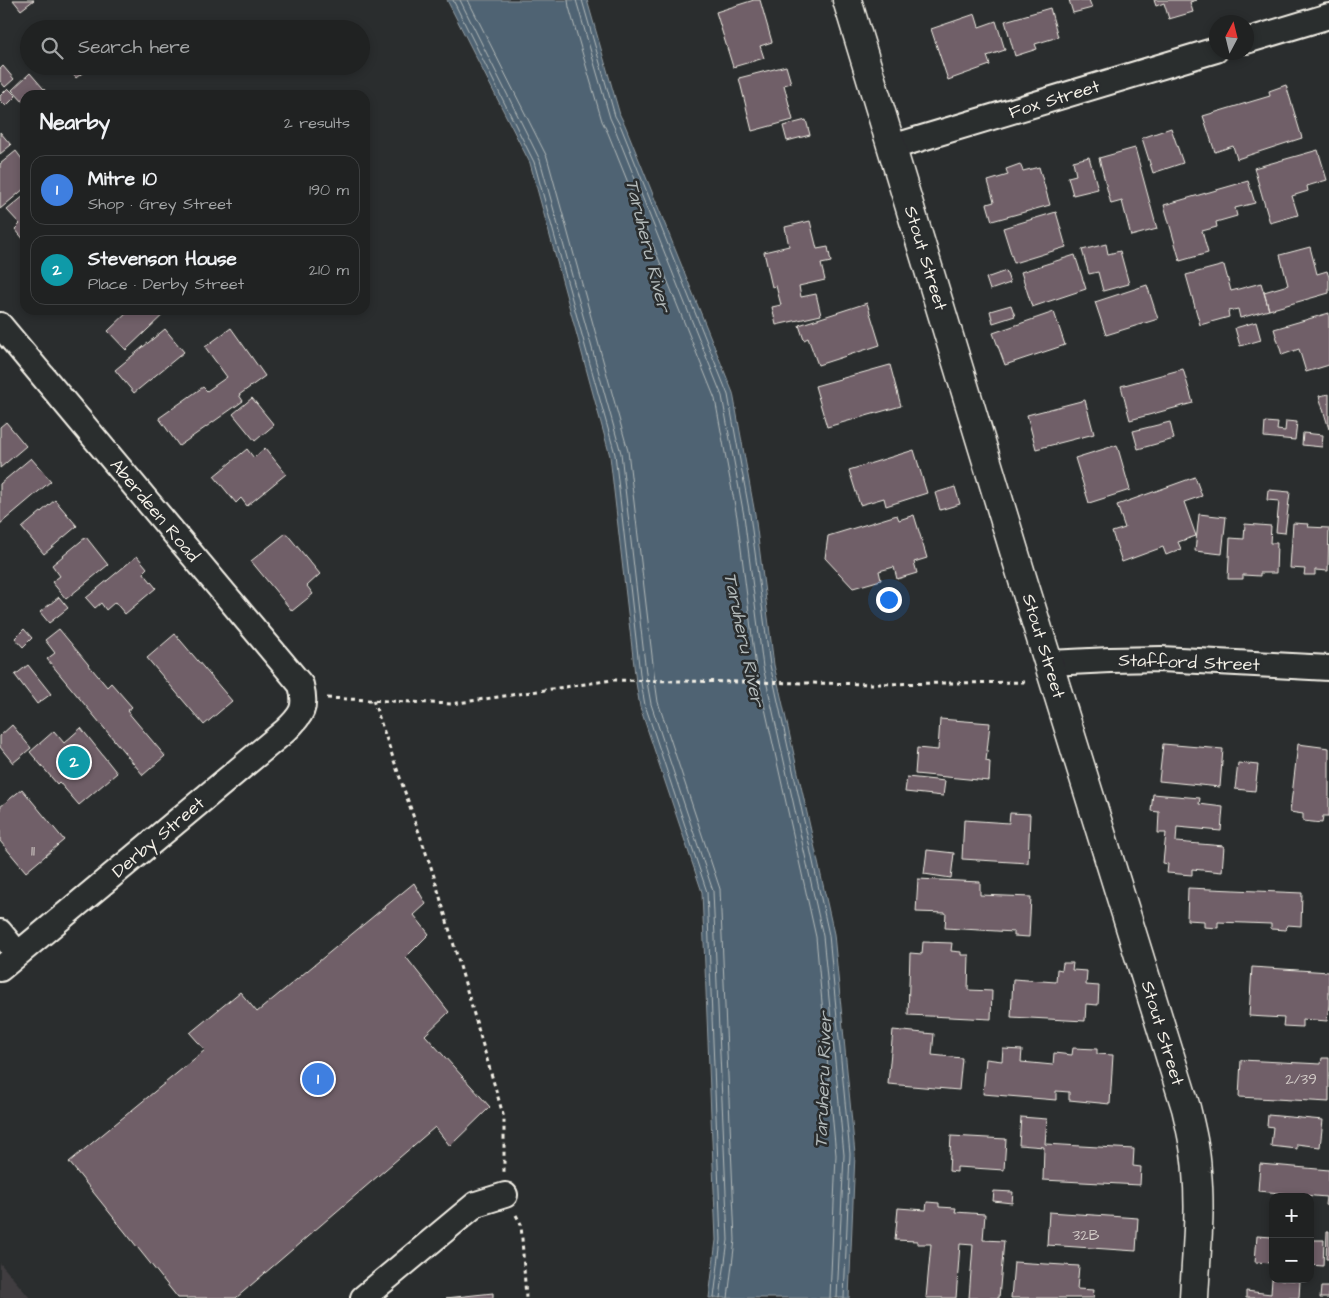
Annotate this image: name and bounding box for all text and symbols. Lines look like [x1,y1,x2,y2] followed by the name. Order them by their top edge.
[1209,15,1254,60] north arrow
[20,20,370,75] search box
[38,34,66,62] icon: search
[78,34,190,61] text: Search here
[1006,74,1103,125] street label: Fox Street
[40,108,110,137] text: Nearby
[284,112,350,134] text: 2 results
[88,166,157,193] text: Mitre 10
[618,176,678,317] water label: Taruheru River
[56,179,58,201] text: 1
[309,179,349,201] text: 190 m
[88,193,232,215] text: Shop · Grey Street
[898,203,953,314] street label: Stout Street
[88,246,237,273] text: Stevenson House
[52,259,62,281] text: 2
[309,259,349,281] text: 210 m
[88,273,244,295] text: Place · Derby Street
[104,453,205,567] street label: Aberdeen Road
[716,570,771,711] water label: Taruheru River
[876,587,902,613] your location
[1016,591,1071,702] street label: Stout Street
[1118,648,1261,677] street label: Stafford Street
[58,743,90,781] pin: 2
[107,791,211,884] street label: Derby Street
[31,841,35,862] house number: 11
[1135,978,1190,1089] street label: Stout Street
[808,1009,839,1149] water label: Taruheru River
[302,1060,334,1098] pin: 1
[1285,1069,1317,1090] house number: 2/39
[1269,1193,1314,1283] map controls
[1269,1193,1314,1238] button: +
[1073,1225,1100,1246] house number: 32B
[1269,1238,1314,1283] button: −

